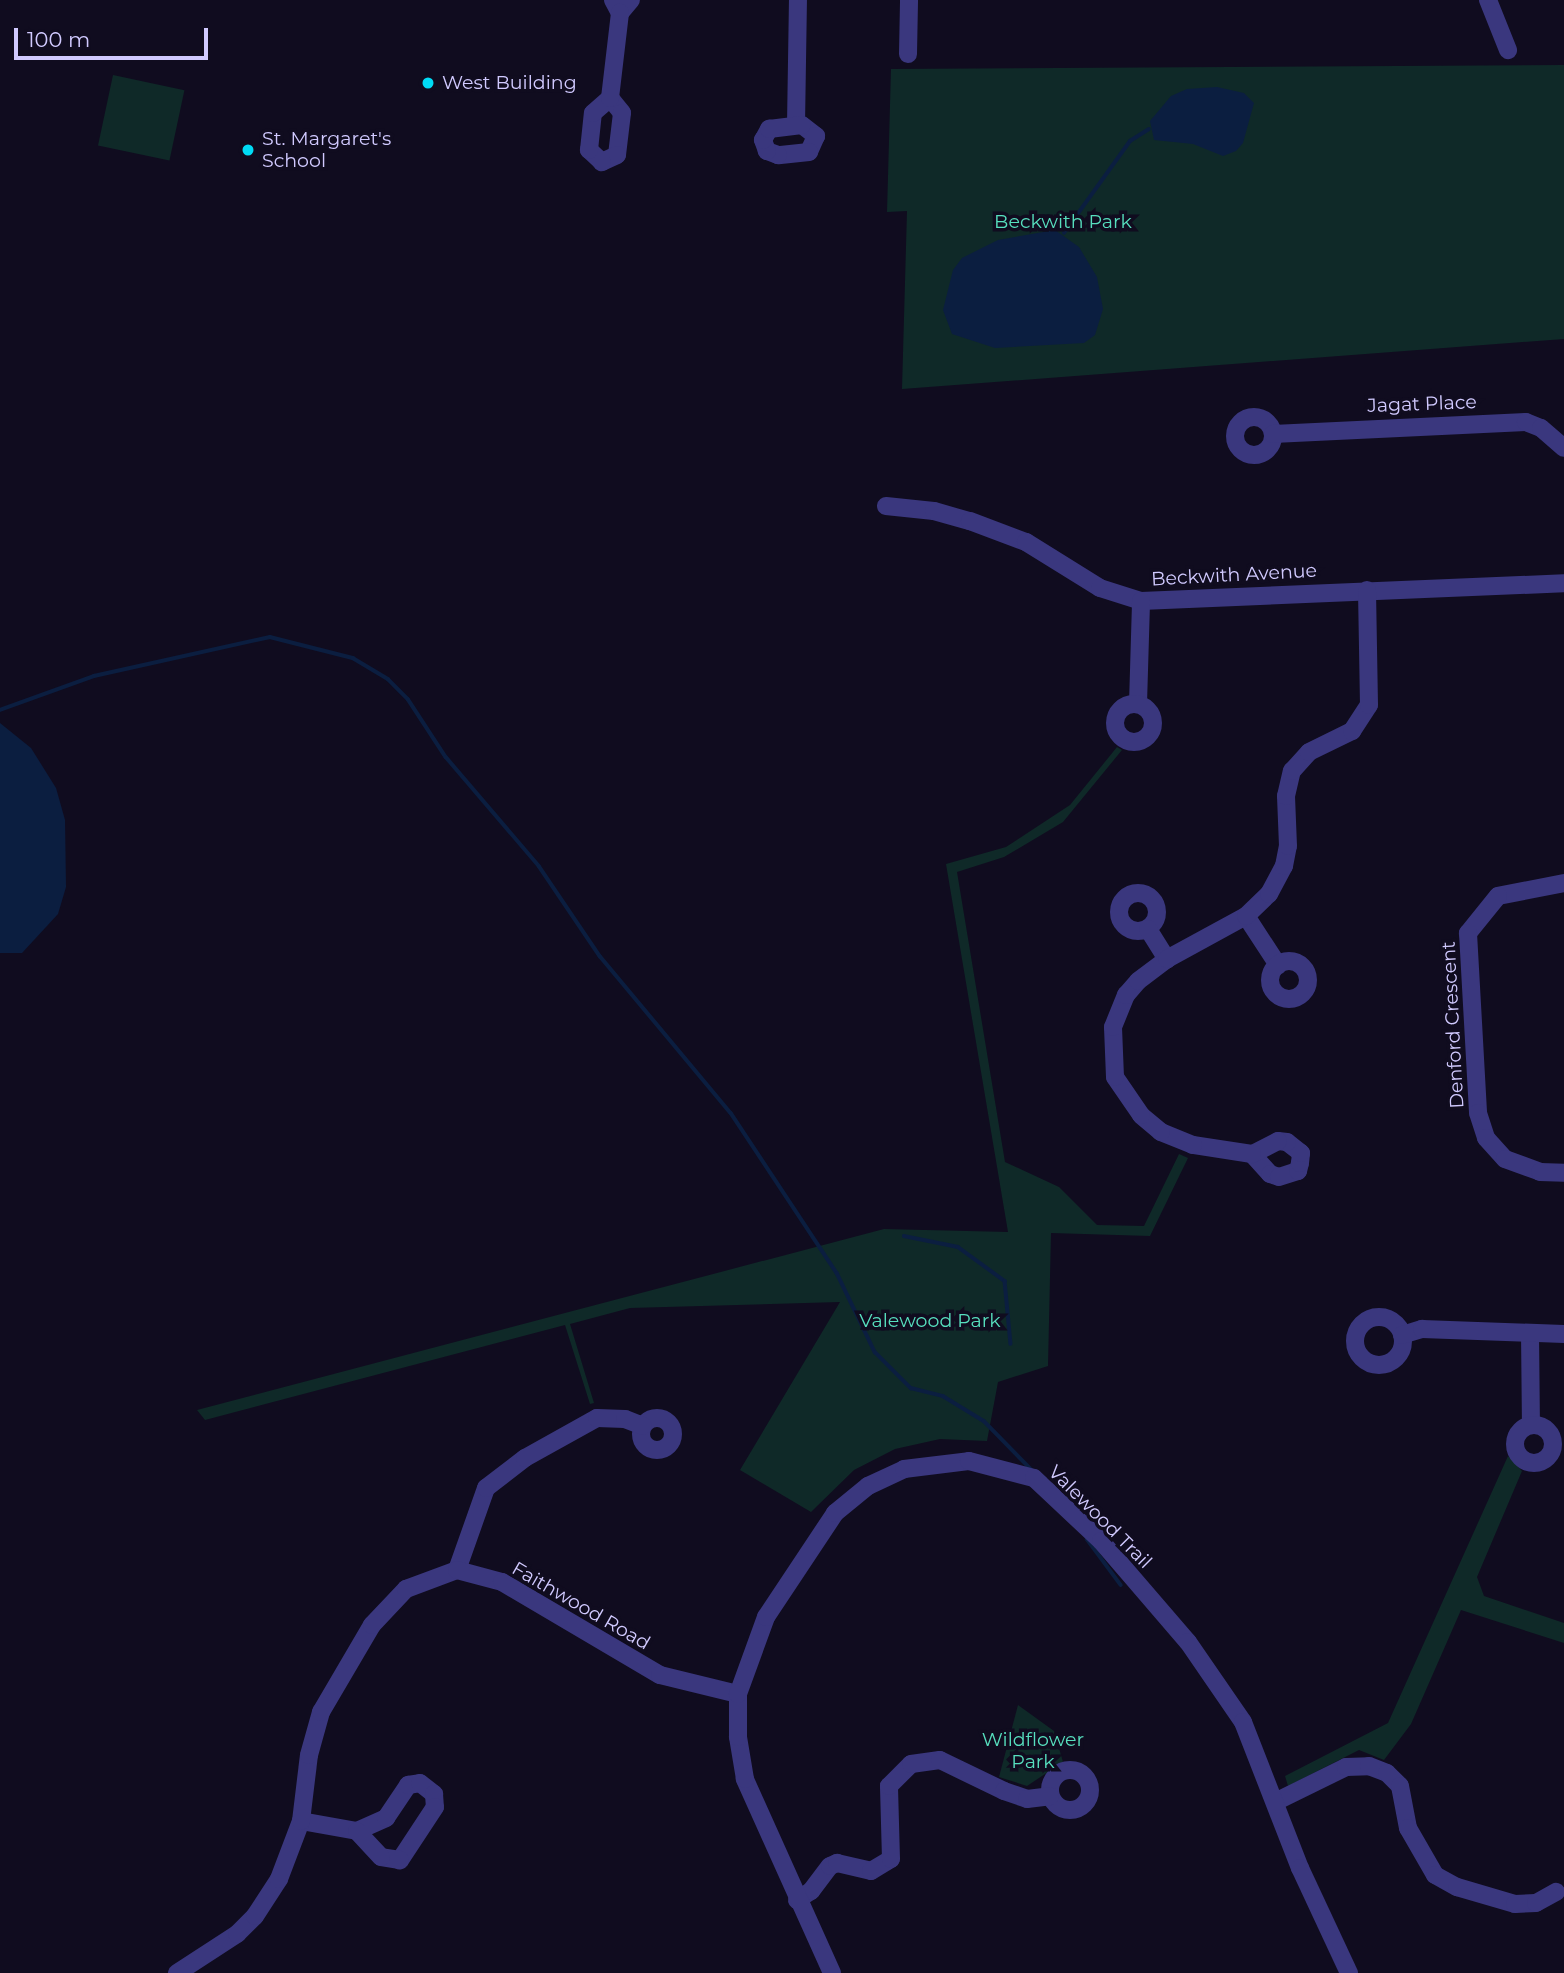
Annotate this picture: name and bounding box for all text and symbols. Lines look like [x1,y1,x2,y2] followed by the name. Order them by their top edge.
[18,14,212,58] scale bar
[27,27,90,52] text: 100 m
[442,72,577,94] place label: West Building
[420,75,436,91] marker: West Building
[262,128,391,172] place label: St. Margaret's School
[240,142,256,158] marker: St. Margaret's School
[994,211,1132,233] park label: Beckwith Park
[1367,391,1477,417] street label: Jagat Place
[1150,559,1318,591] street label: Beckwith Avenue
[1437,941,1469,1109] street label: Denford Crescent
[859,1310,1001,1332] park label: Valewood Park
[1044,1461,1156,1573] street label: Valewood Trail
[508,1557,654,1655] street label: Faithwood Road
[982,1729,1084,1773] park label: Wildflower Park

